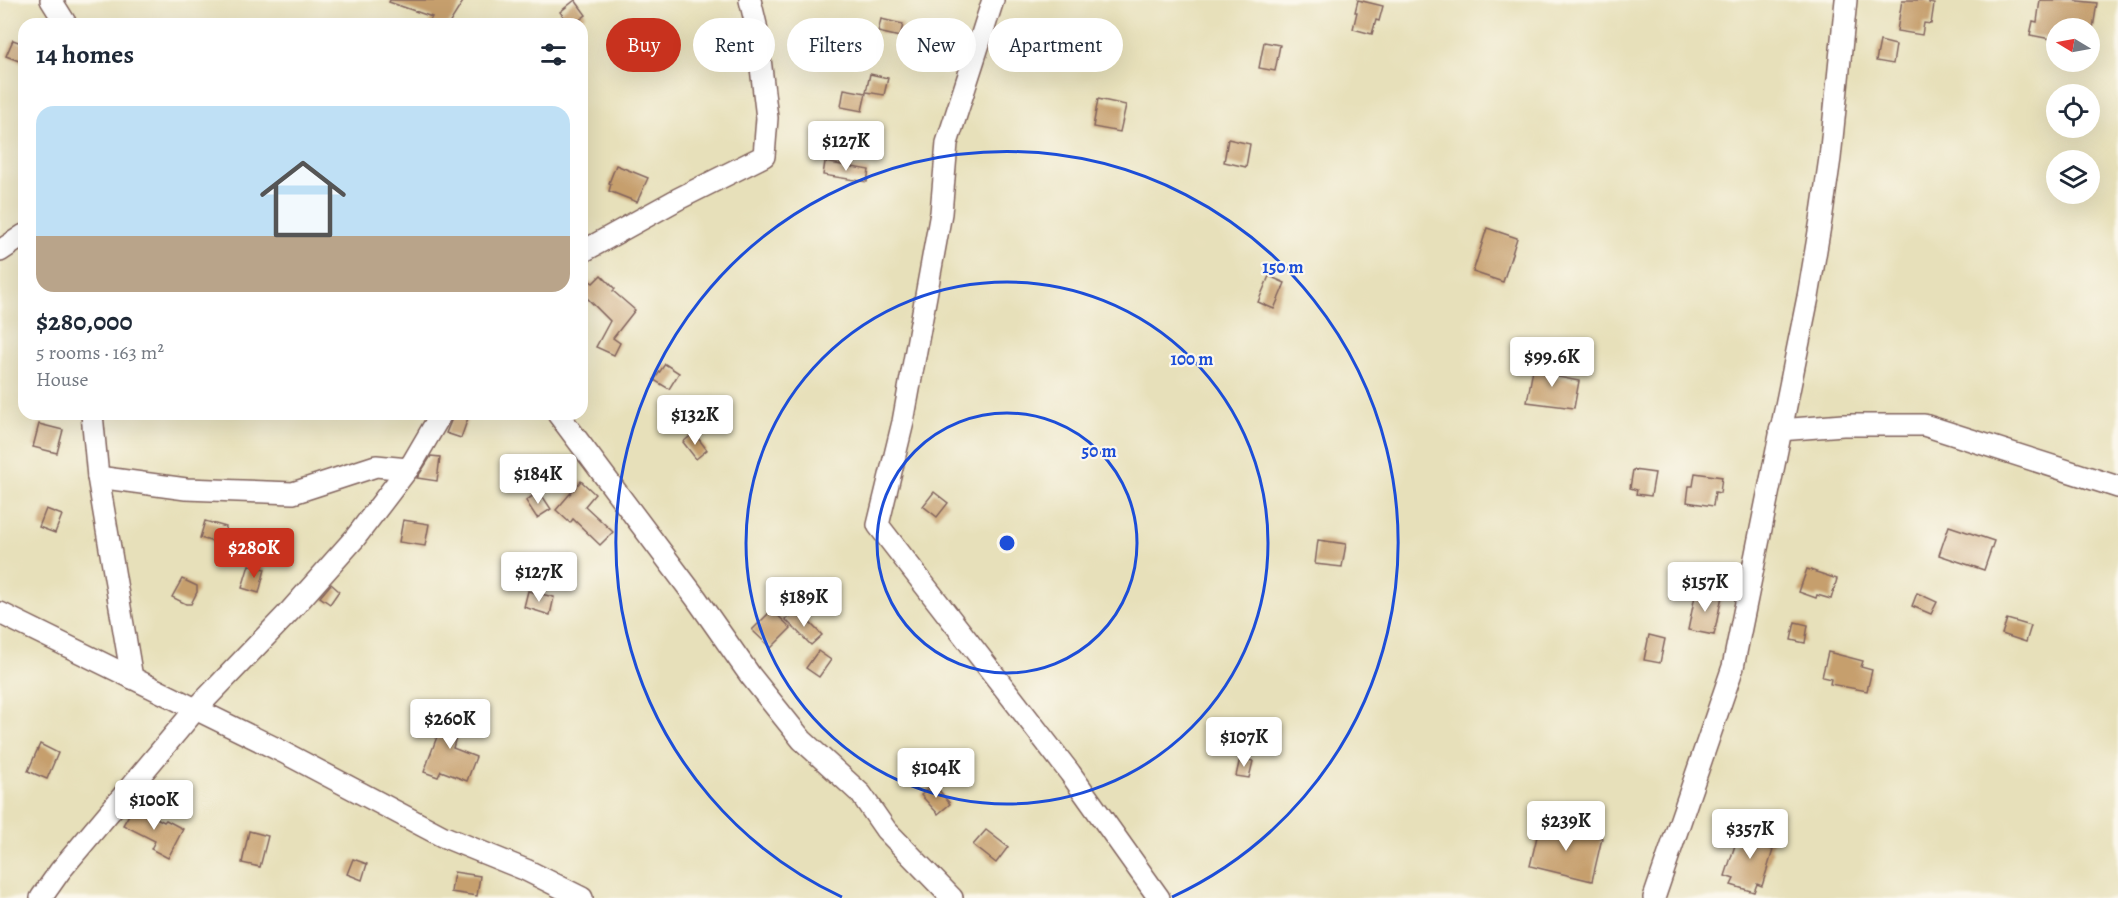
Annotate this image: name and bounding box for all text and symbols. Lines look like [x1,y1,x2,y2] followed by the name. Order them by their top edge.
[606,18,681,72] chip: Buy
[693,18,775,72] chip: Rent
[787,18,884,72] chip: Filters
[896,18,976,72] chip: New
[988,18,1123,72] chip: Apartment
[2046,18,2100,72] north arrow
[2046,18,2100,204] map controls
[36,37,134,72] text: 14 homes
[537,38,570,71] icon: filters
[2046,84,2100,138] button: locate
[804,121,888,172] pin: $127K
[822,127,870,154] text: $127K
[249,145,357,253] icon: home
[2046,150,2100,204] button: layers
[1262,255,1304,279] text: 150 m
[36,304,132,339] text: $280,000
[1503,337,1601,388] pin: $99.6K
[36,339,164,366] text: 5 rooms · 163 m²
[1524,343,1580,370] text: $99.6K
[1171,347,1213,371] text: 100 m
[36,366,88,393] text: House
[653,395,737,446] pin: $132K
[671,401,719,428] text: $132K
[1082,439,1116,463] text: 50 m
[496,454,580,505] pin: $184K
[514,460,562,487] text: $184K
[212,528,296,579] pin: $280K
[997,533,1017,553] centre of rings
[228,534,280,561] text: $280K
[497,552,581,603] pin: $127K
[515,558,563,585] text: $127K
[1663,562,1747,613] pin: $157K
[1682,568,1728,595] text: $157K
[762,577,846,628] pin: $189K
[780,583,828,610] text: $189K
[408,699,492,750] pin: $260K
[424,705,476,732] text: $260K
[1202,717,1286,768] pin: $107K
[1220,723,1268,750] text: $107K
[894,748,978,799] pin: $104K
[911,754,961,781] text: $104K
[112,780,196,831] pin: $100K
[129,786,179,813] text: $100K
[1524,801,1608,852] pin: $239K
[1541,807,1591,834] text: $239K
[1708,809,1792,860] pin: $357K
[1726,815,1774,842] text: $357K

